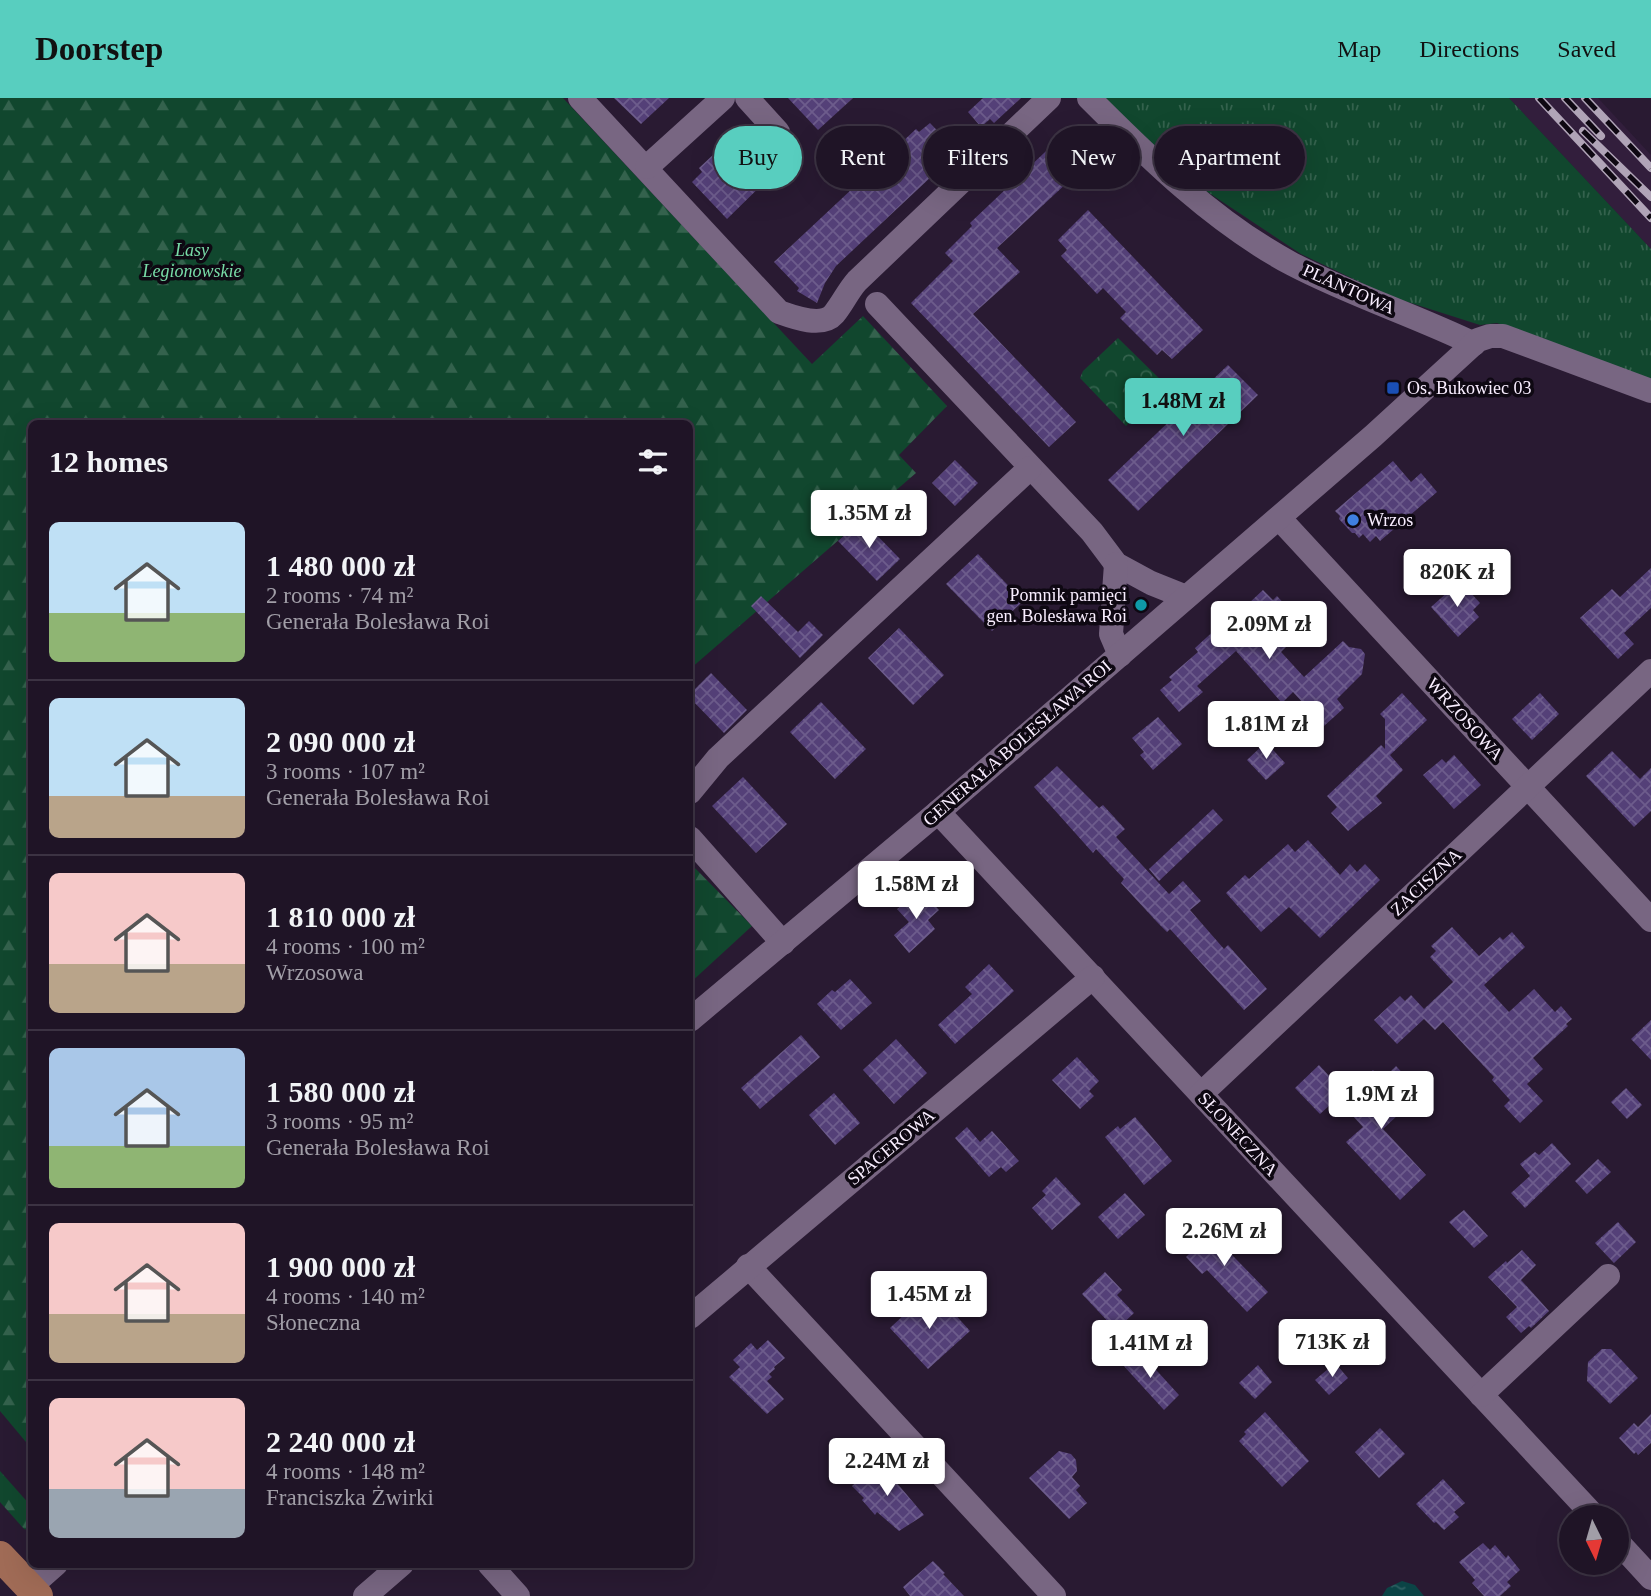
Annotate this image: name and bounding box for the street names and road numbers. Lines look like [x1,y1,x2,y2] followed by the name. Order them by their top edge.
[1300,260,1398,318] street label: PLANTOWA
[919,656,1115,830] street label: GENERAŁA BOLESŁAWA ROI
[1423,674,1507,764] street label: WRZOSOWA
[1387,844,1465,920] street label: ZACISZNA
[1194,1088,1282,1180] street label: SŁONECZNA
[843,1105,939,1189] street label: SPACEROWA

